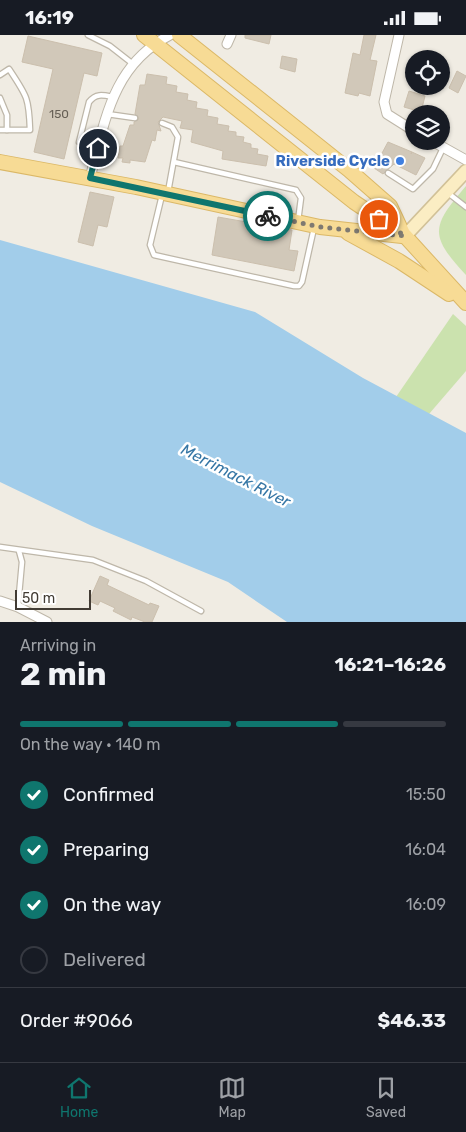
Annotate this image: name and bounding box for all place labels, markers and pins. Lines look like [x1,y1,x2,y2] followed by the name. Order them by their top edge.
[77,127,119,169] pin
[276,152,390,170] place label: Riverside Cycle
[394,155,406,167] marker: Riverside Cycle
[358,198,400,240] pin

